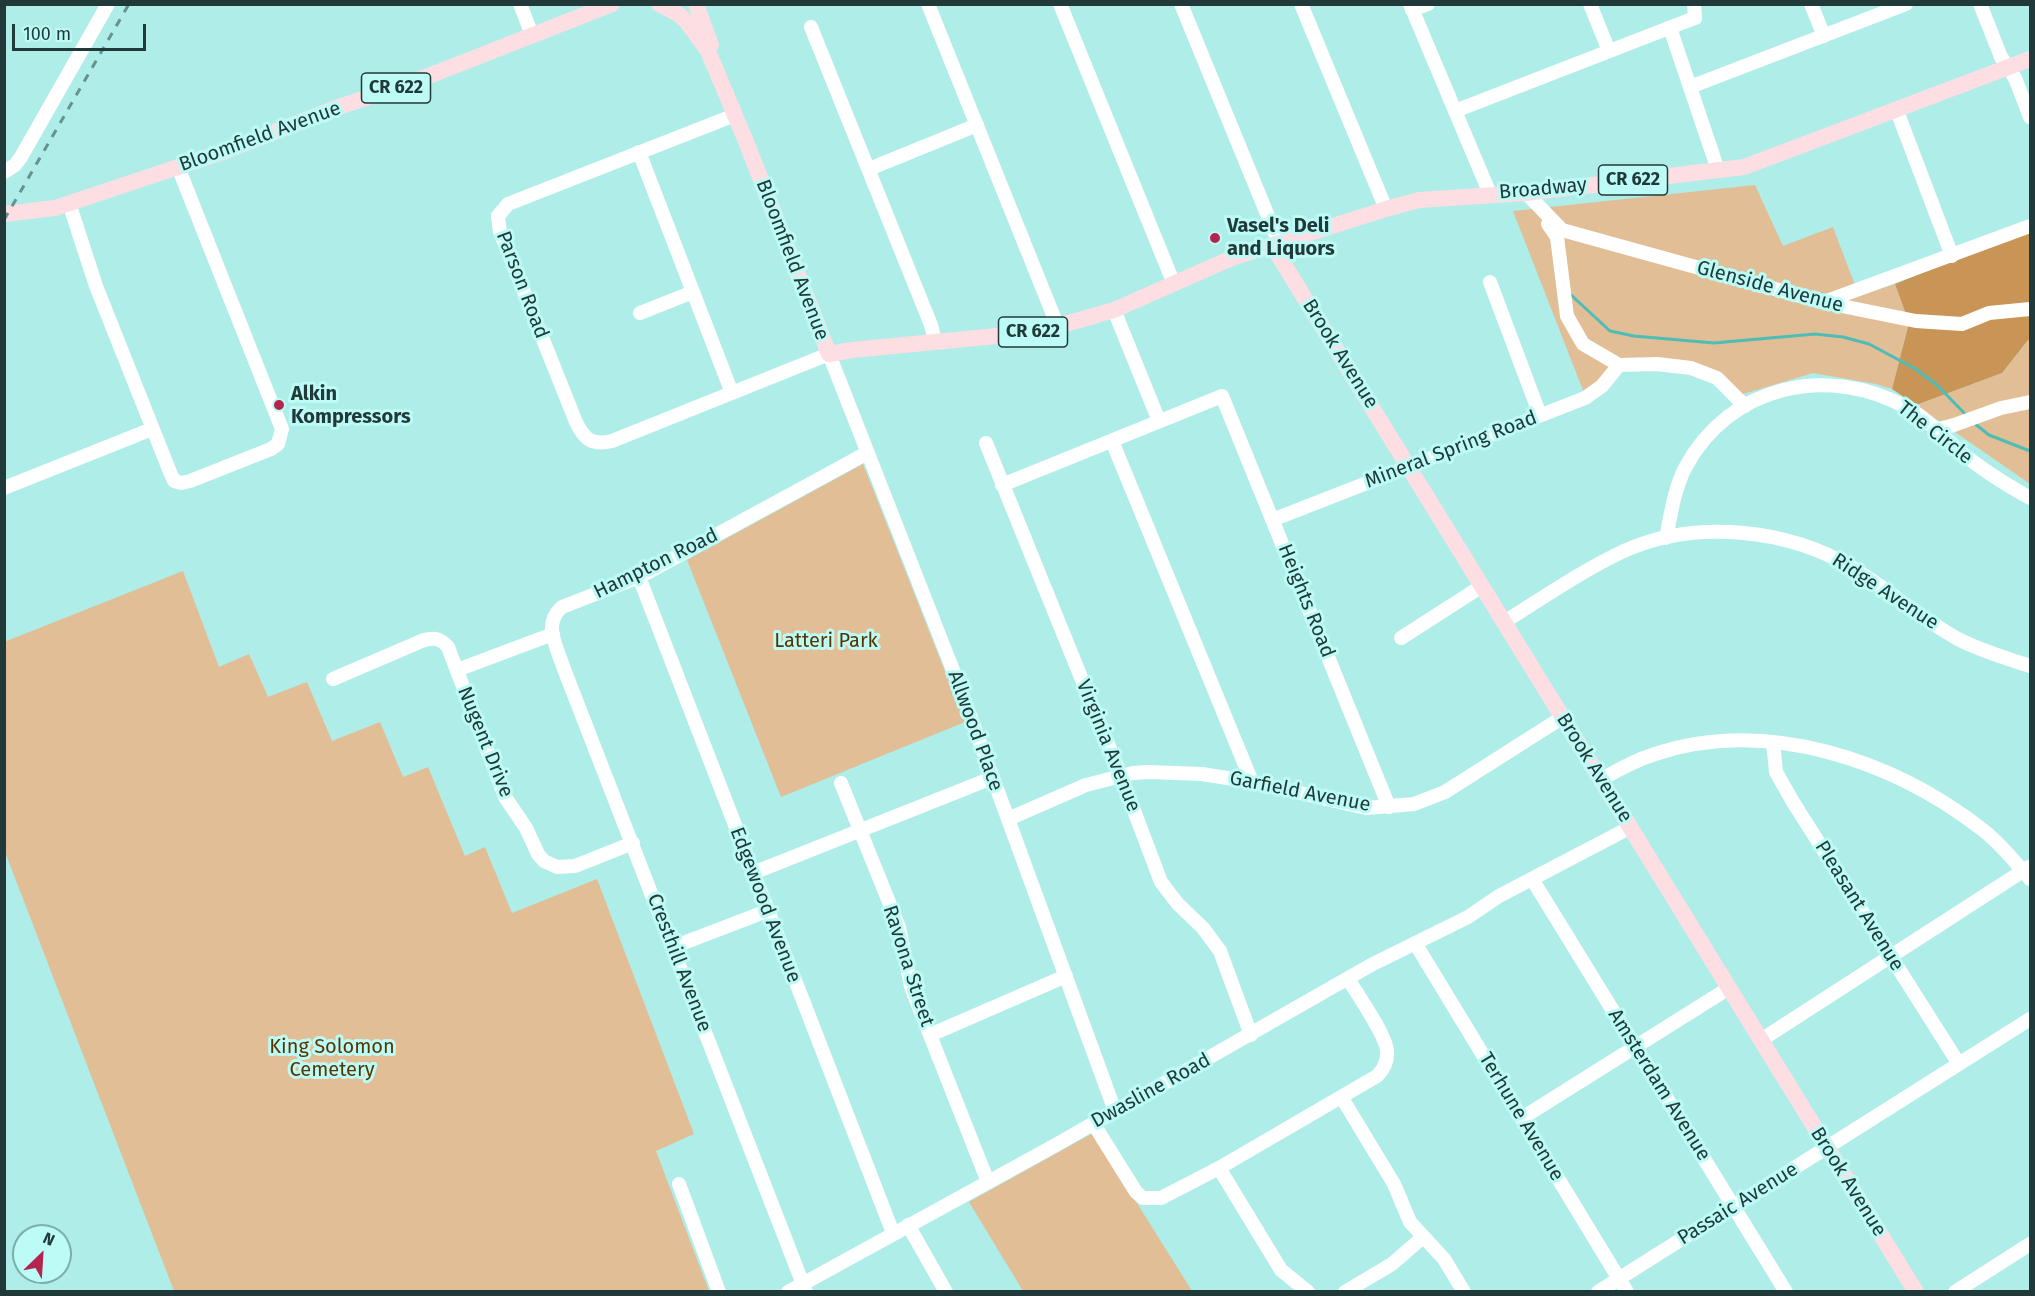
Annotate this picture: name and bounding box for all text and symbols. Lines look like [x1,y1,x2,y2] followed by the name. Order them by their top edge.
[15,12,148,50] scale bar
[23,23,71,45] text: 100 m
[362,73,430,103] road number: CR 622
[176,97,344,177] street label: Bloomfield Avenue
[1598,165,1668,195] road number: CR 622
[1498,173,1588,205] street label: Broadway
[750,176,834,344] street label: Bloomfield Avenue
[1227,214,1335,261] place label: Vasel's Deli and Liquors
[491,228,553,342] street label: Parson Road
[1208,231,1222,245] marker: Vasel's Deli and Liquors
[1694,256,1846,318] street label: Glenside Avenue
[1297,295,1383,413] street label: Brook Avenue
[998,317,1068,347] road number: CR 622
[291,382,411,429] place label: Alkin Kompressors
[1893,396,1977,470] street label: The Circle
[272,398,286,412] marker: Alkin Kompressors
[1362,406,1540,494] street label: Mineral Spring Road
[590,524,722,604] street label: Hampton Road
[1272,541,1340,661] street label: Heights Road
[1827,549,1943,635] street label: Ridge Avenue
[774,629,878,653] park label: Latteri Park
[942,668,1008,794] street label: Allwood Place
[1071,677,1145,815] street label: Virginia Avenue
[452,683,518,801] street label: Nugent Drive
[1551,709,1637,827] street label: Brook Avenue
[1228,767,1372,817] street label: Garfield Avenue
[724,824,806,986] street label: Edgewood Avenue
[1809,836,1909,976] street label: Pleasant Avenue
[642,890,716,1036] street label: Cresthill Avenue
[877,902,939,1030] street label: Ravona Street
[1603,1005,1715,1165] street label: Amsterdam Avenue
[269,1035,395,1082] park label: King Solomon Cemetery
[1087,1048,1215,1134] street label: Dwasline Road
[1473,1048,1569,1186] street label: Terhune Avenue
[1805,1123,1891,1241] street label: Brook Avenue
[1673,1157,1803,1251] street label: Passaic Avenue
[12,1224,72,1284] north arrow
[40,1228,58,1250] text: N

